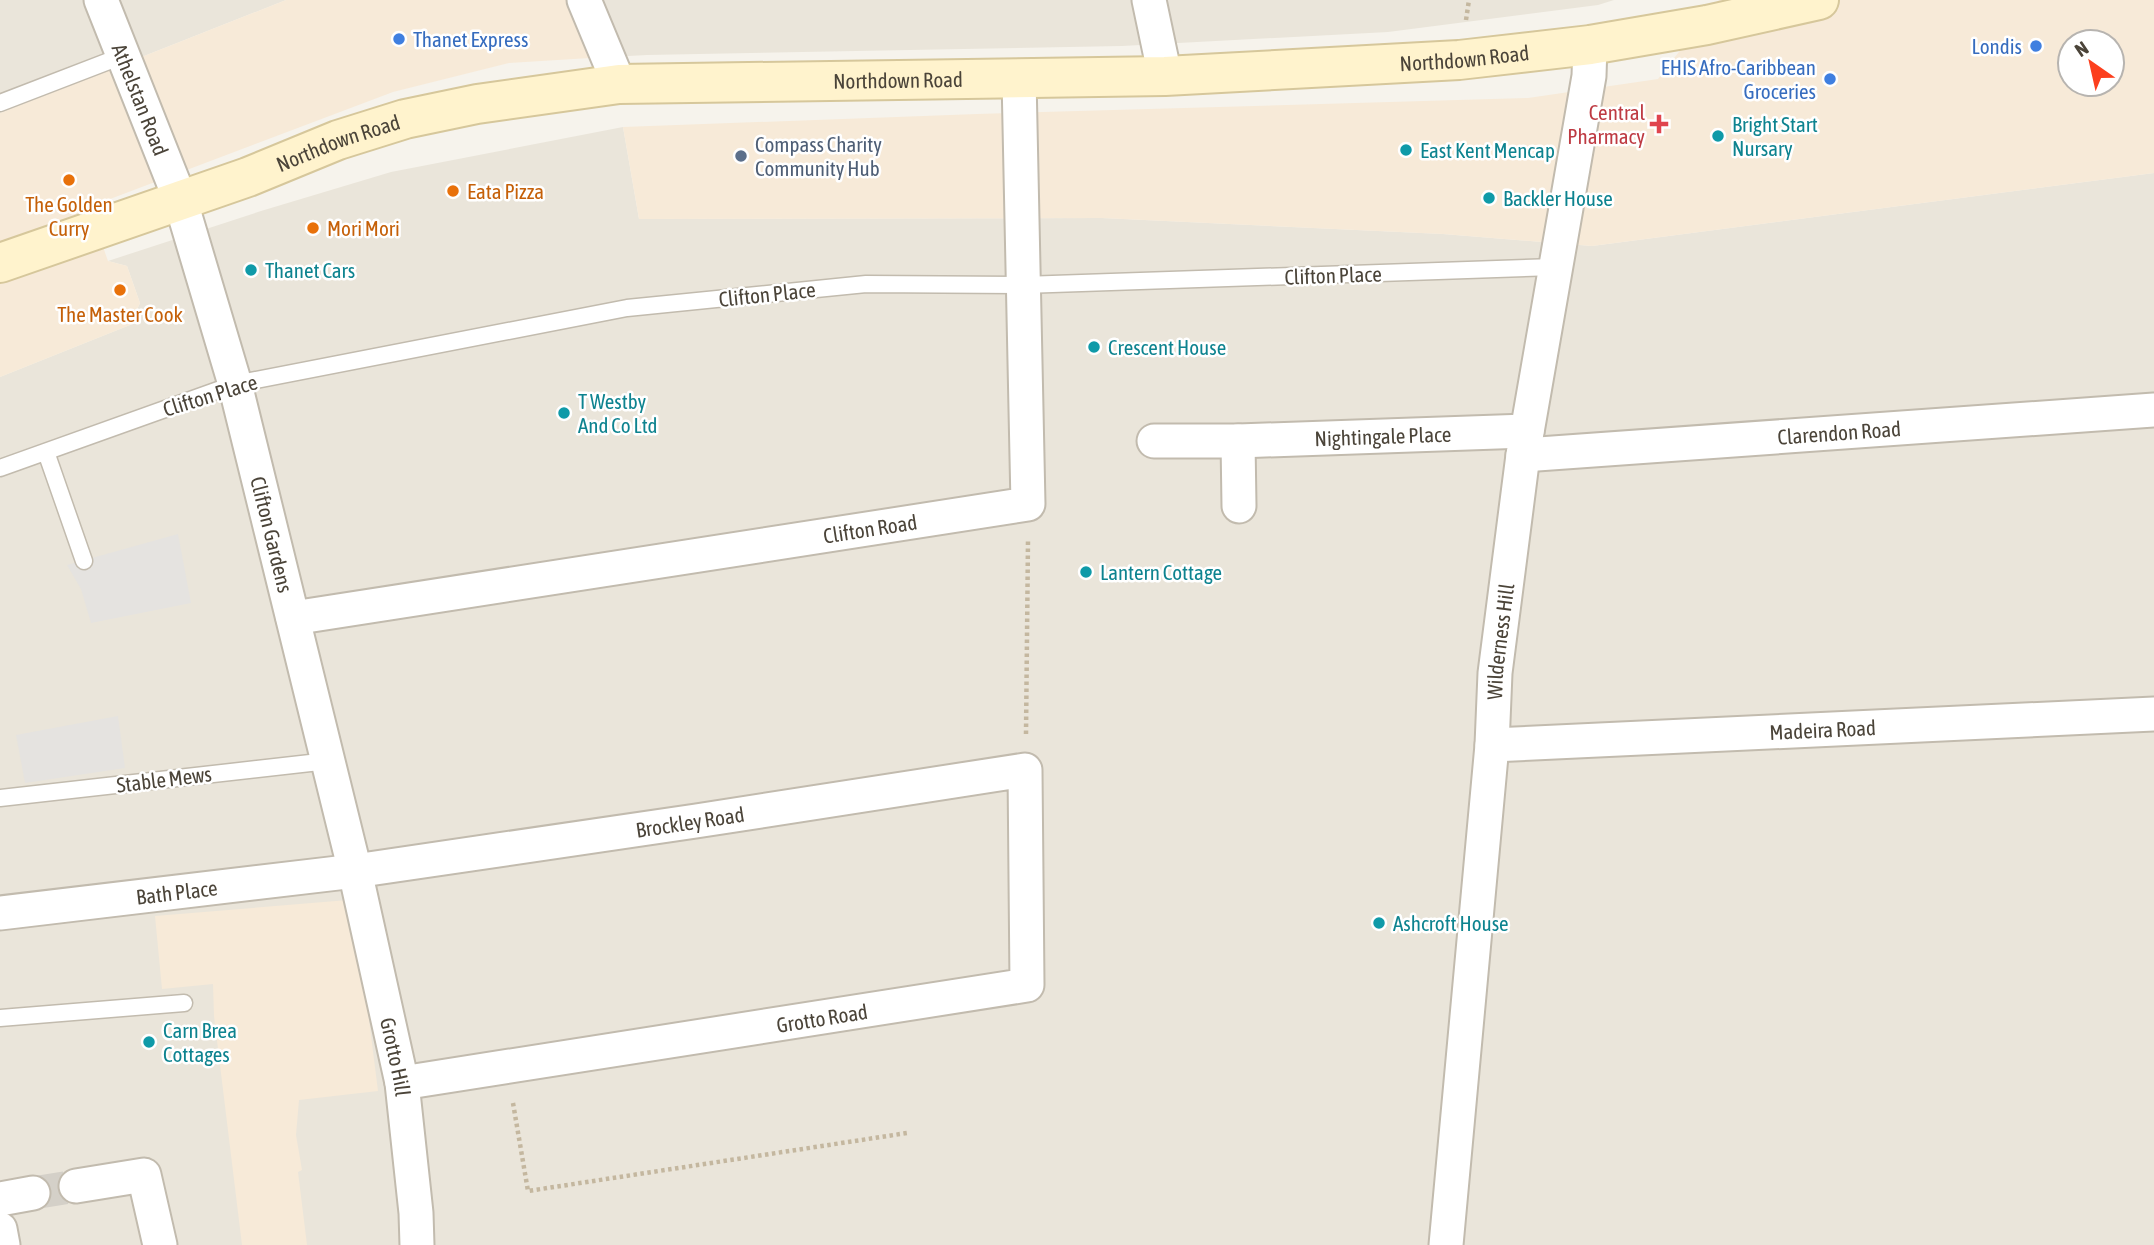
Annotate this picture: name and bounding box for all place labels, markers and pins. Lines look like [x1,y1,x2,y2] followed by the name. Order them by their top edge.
[413,27,528,51] place label: Thanet Express
[391,31,407,47] marker: Thanet Express
[1972,34,2022,58] place label: Londis
[2028,38,2044,54] marker: Londis
[1661,55,1816,103] place label: EHIS Afro-Caribbean Groceries
[1822,71,1838,87] marker: EHIS Afro-Caribbean Groceries
[1567,100,1645,148] place label: Central Pharmacy
[1732,112,1818,160] place label: Bright Start Nursary
[1651,116,1667,132] marker: Central Pharmacy
[1710,128,1726,144] marker: Bright Start Nursary
[755,132,882,180] place label: Compass Charity Community Hub
[1420,138,1555,162] place label: East Kent Mencap
[1398,142,1414,158] marker: East Kent Mencap
[733,148,749,164] marker: Compass Charity Community Hub
[61,172,77,188] marker: The Golden Curry
[467,179,544,203] place label: Eata Pizza
[445,183,461,199] marker: Eata Pizza
[1503,186,1613,210] place label: Backler House
[1481,190,1497,206] marker: Backler House
[25,192,113,240] place label: The Golden Curry
[327,216,400,240] place label: Mori Mori
[305,220,321,236] marker: Mori Mori
[265,258,355,282] place label: Thanet Cars
[243,262,259,278] marker: Thanet Cars
[112,282,128,298] marker: The Master Cook
[57,302,183,326] place label: The Master Cook
[1108,335,1226,359] place label: Crescent House
[1086,339,1102,355] marker: Crescent House
[578,389,657,437] place label: T Westby And Co Ltd
[556,405,572,421] marker: T Westby And Co Ltd
[1100,560,1222,584] place label: Lantern Cottage
[1078,564,1094,580] marker: Lantern Cottage
[1393,911,1509,935] place label: Ashcroft House
[1371,915,1387,931] marker: Ashcroft House
[163,1018,237,1066] place label: Carn Brea Cottages
[141,1034,157,1050] marker: Carn Brea Cottages

